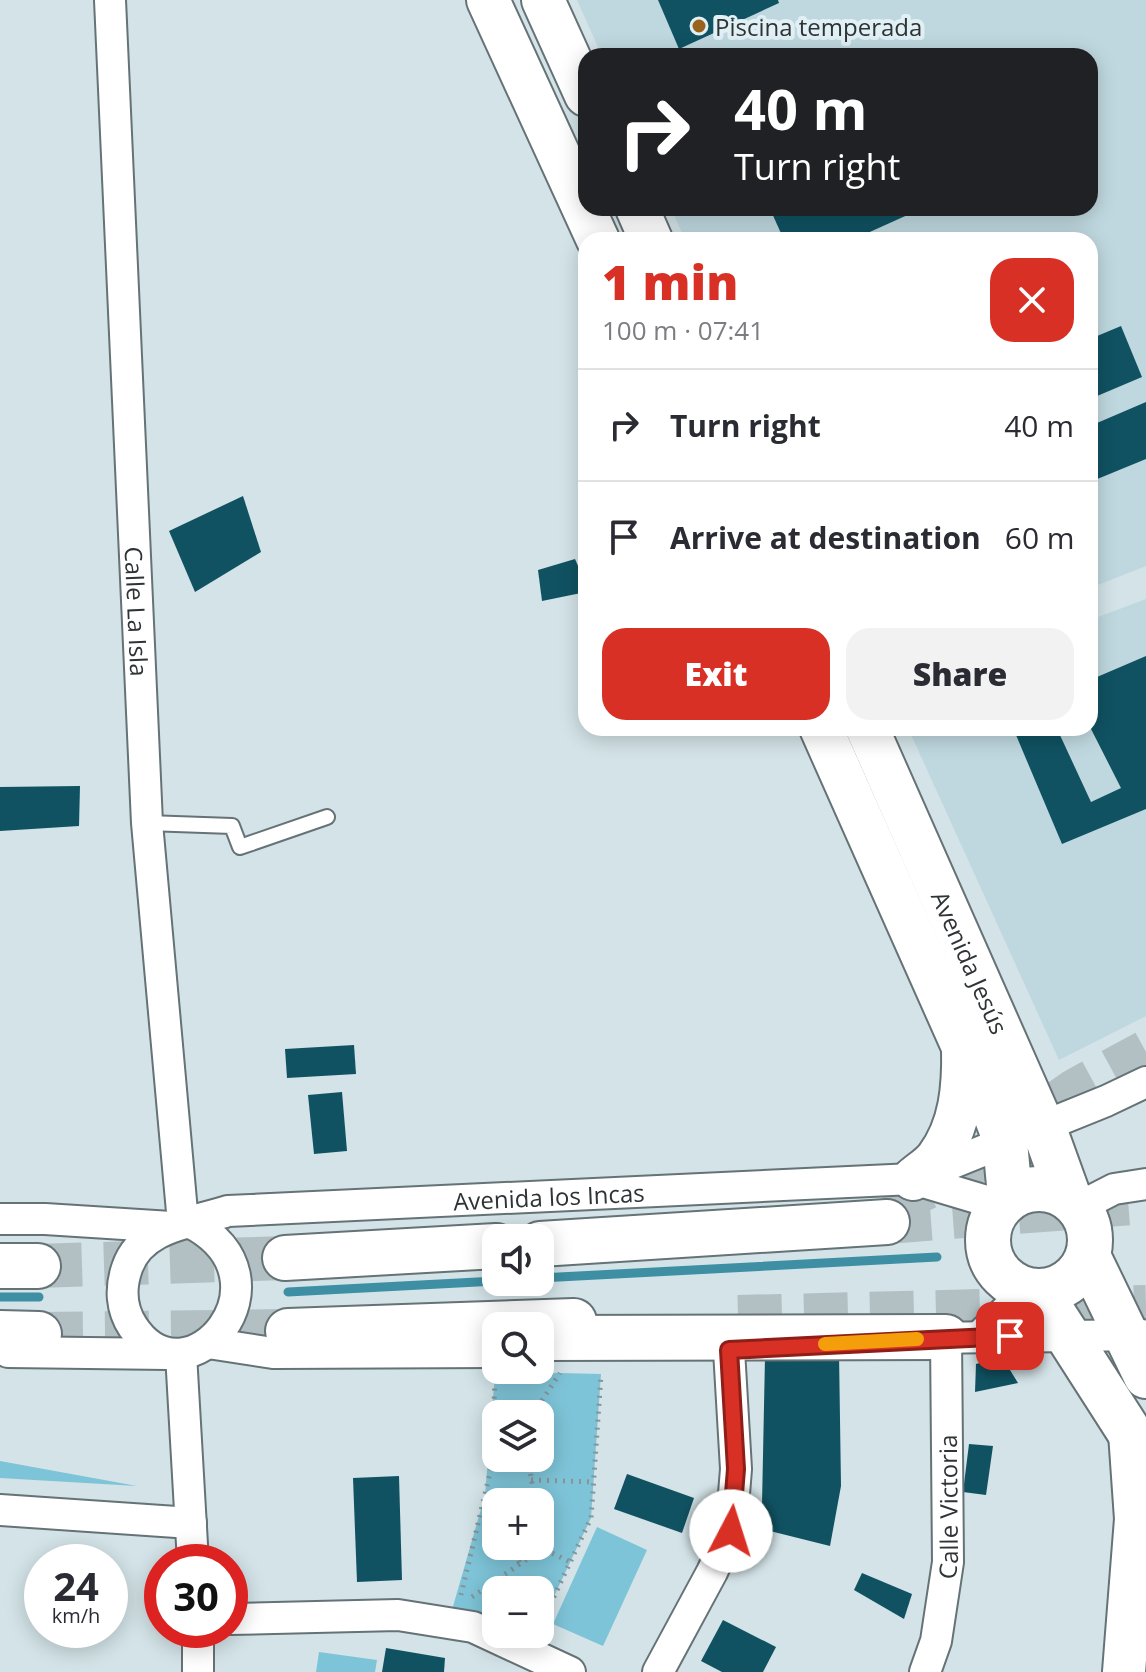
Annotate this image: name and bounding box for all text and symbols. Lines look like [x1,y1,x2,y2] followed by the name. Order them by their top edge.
[715,10,922,43] place label: Piscina temperada
[690,17,708,35] marker: Piscina temperada
[734,70,868,146] text: 40 m
[602,80,706,184] icon: right
[734,142,900,191] text: Turn right
[602,249,738,314] text: 1 min
[990,258,1074,342] button: close
[602,312,764,348] text: 100 m · 07:41
[602,403,646,447] icon: right
[670,405,821,446] text: Turn right
[1004,405,1074,446] text: 40 m
[602,515,646,559] icon: arrive
[670,517,981,558] text: Arrive at destination
[1005,517,1075,558] text: 60 m
[118,546,157,677] street label: Calle La Isla
[602,628,830,720] button: Exit
[846,628,1074,720] button: Share
[924,885,1017,1039] street label: Avenida Jesús
[452,1175,645,1217] street label: Avenida los Incas
[482,1224,554,1648] map controls
[482,1224,554,1296] button: sound
[976,1302,1044,1370] pin
[482,1312,554,1384] button: search
[988,1314,1032,1358] icon: arrive
[482,1400,554,1472] button: layers
[929,1434,965,1581] street label: Calle Victoria
[482,1488,554,1560] button: +
[689,1489,773,1573] position arrow
[144,1544,248,1648] speed limit sign: 30
[53,1558,99,1613] text: 24
[482,1576,554,1648] button: −
[52,1602,100,1629] text: km/h

